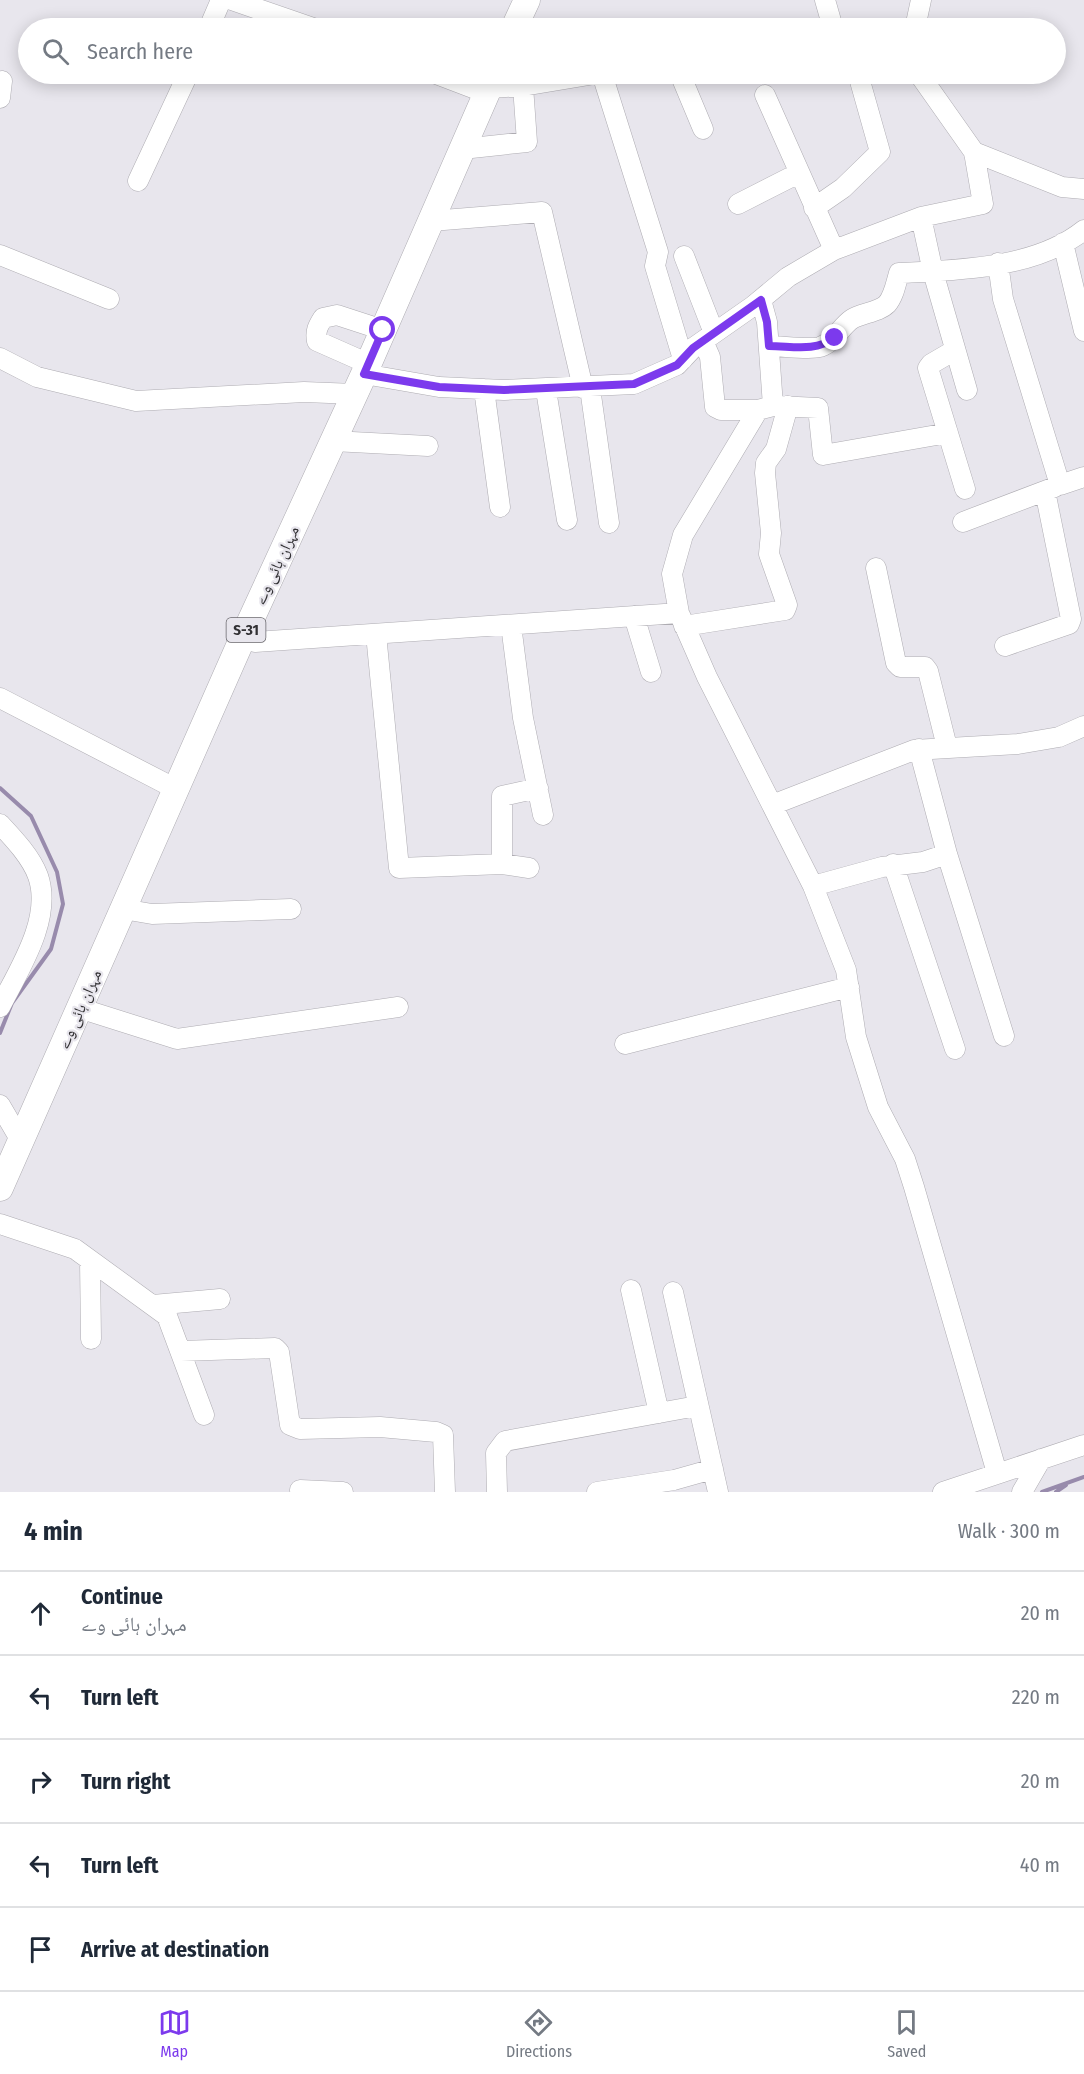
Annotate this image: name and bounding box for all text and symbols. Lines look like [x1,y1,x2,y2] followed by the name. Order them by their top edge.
[18,18,1066,84] search box
[39,35,72,68] icon: search
[87,38,193,65] text: Search here
[369,316,395,342] route start
[821,324,847,350] route end
[250,523,304,608] street label: مہران ہائی وے
[226,618,266,642] road number: S-31
[54,967,106,1052] street label: مہران ہائی وے
[24,1516,83,1547] text: 4 min
[958,1519,1060,1543] text: Walk · 300 m
[81,1583,163,1610] text: Continue
[24,1597,57,1630] icon: ahead
[1021,1601,1060,1625] text: 20 m
[81,1612,187,1636] text: مہران ہائی وے
[24,1681,57,1714] icon: left
[81,1684,159,1711] text: Turn left
[1012,1685,1060,1709] text: 220 m
[24,1765,57,1798] icon: right
[81,1768,170,1795] text: Turn right
[1021,1769,1060,1793] text: 20 m
[24,1849,57,1882] icon: left
[81,1852,159,1879] text: Turn left
[1020,1853,1060,1877] text: 40 m
[24,1933,57,1966] icon: arrive
[81,1936,269,1963] text: Arrive at destination
[158,2006,191,2061] tab: Map
[506,2006,572,2061] tab: Directions
[887,2006,926,2061] tab: Saved

